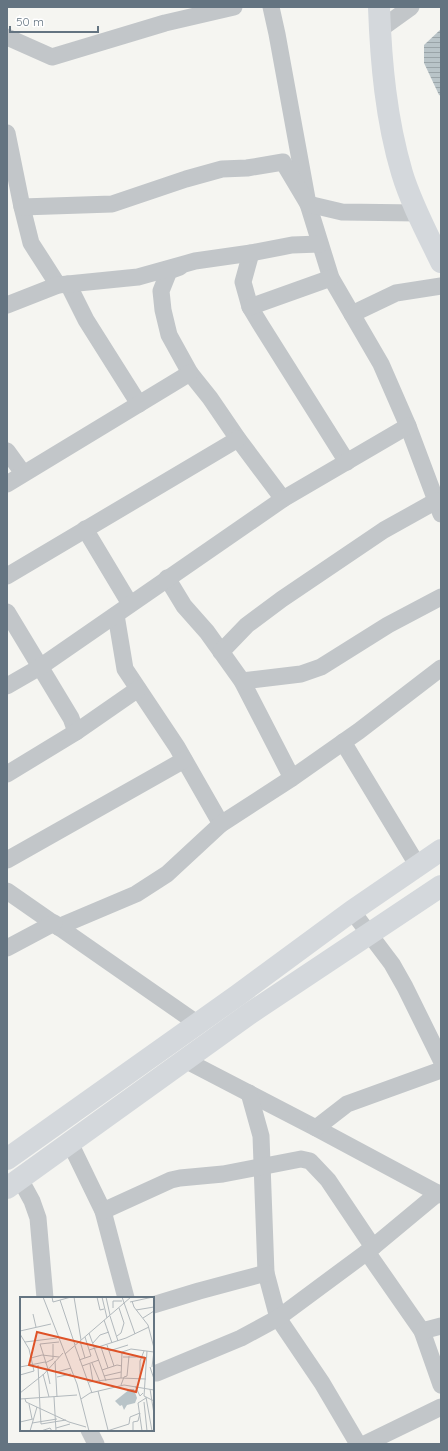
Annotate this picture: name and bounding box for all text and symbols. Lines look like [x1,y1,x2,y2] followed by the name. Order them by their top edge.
[10,8,98,34] scale bar
[16,14,44,29] text: 50 m
[20,1297,154,1431] inset map

